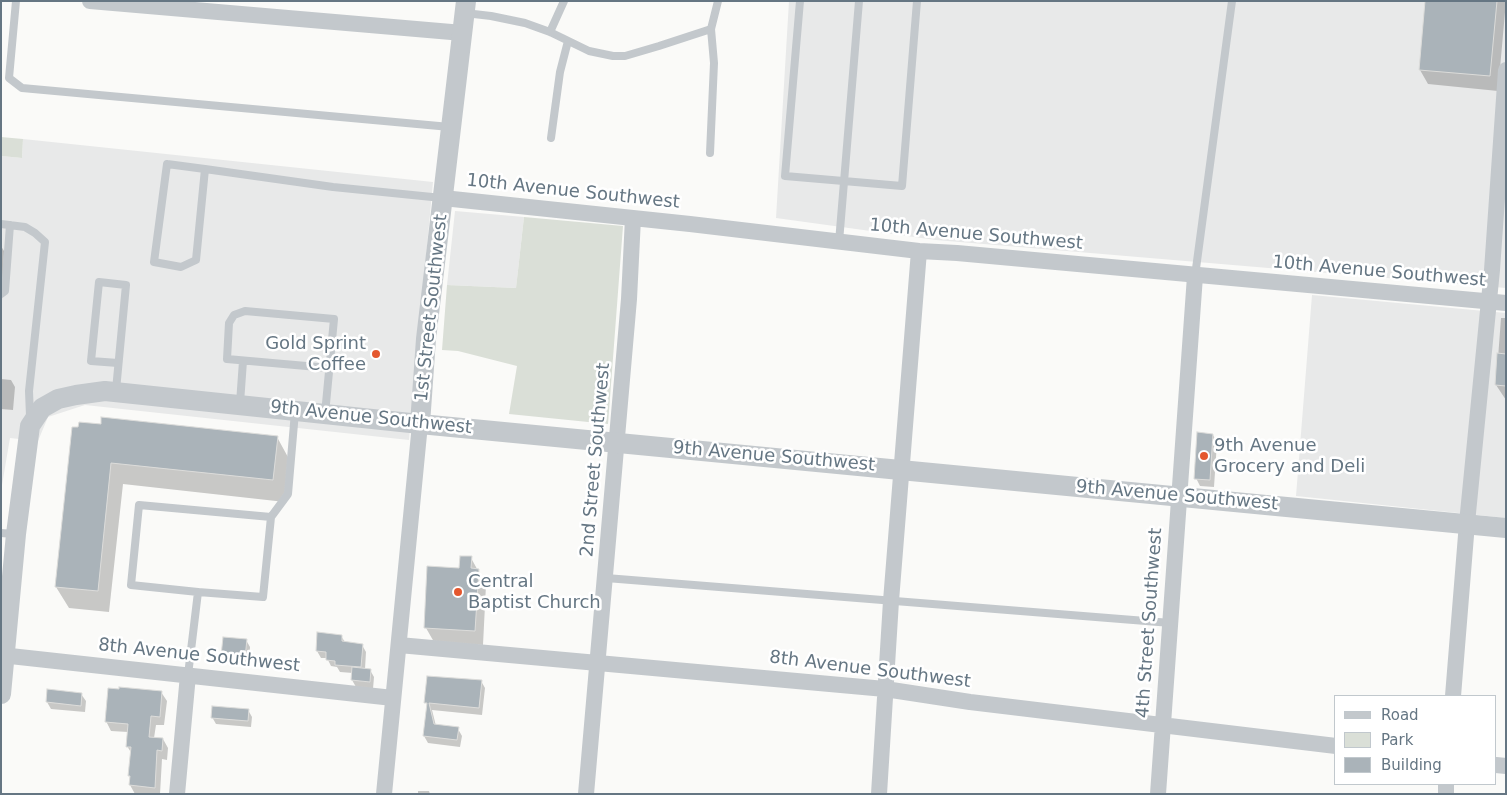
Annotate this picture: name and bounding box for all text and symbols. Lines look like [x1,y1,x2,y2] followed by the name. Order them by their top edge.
[465,170,681,214] street label: 10th Avenue Southwest
[411,213,453,403] street label: 1st Street Southwest
[868,215,1084,255] street label: 10th Avenue Southwest
[1271,252,1487,292] street label: 10th Avenue Southwest
[265,333,366,376] place label: Gold Sprint Coffee
[370,348,382,360] marker: Gold Sprint Coffee
[577,362,615,558] street label: 2nd Street Southwest
[269,397,473,439] street label: 9th Avenue Southwest
[1214,435,1365,478] place label: 9th Avenue Grocery and Deli
[672,437,876,477] street label: 9th Avenue Southwest
[1198,450,1210,462] marker: 9th Avenue Grocery and Deli
[1075,476,1279,516] street label: 9th Avenue Southwest
[1133,527,1167,719] street label: 4th Street Southwest
[468,571,601,614] place label: Central Baptist Church
[452,586,464,598] marker: Central Baptist Church
[97,635,301,677] street label: 8th Avenue Southwest
[768,647,972,693] street label: 8th Avenue Southwest
[1334,695,1497,785] legend
[1381,706,1419,724] text: Road
[1381,731,1413,749] text: Park
[1381,756,1442,774] text: Building

